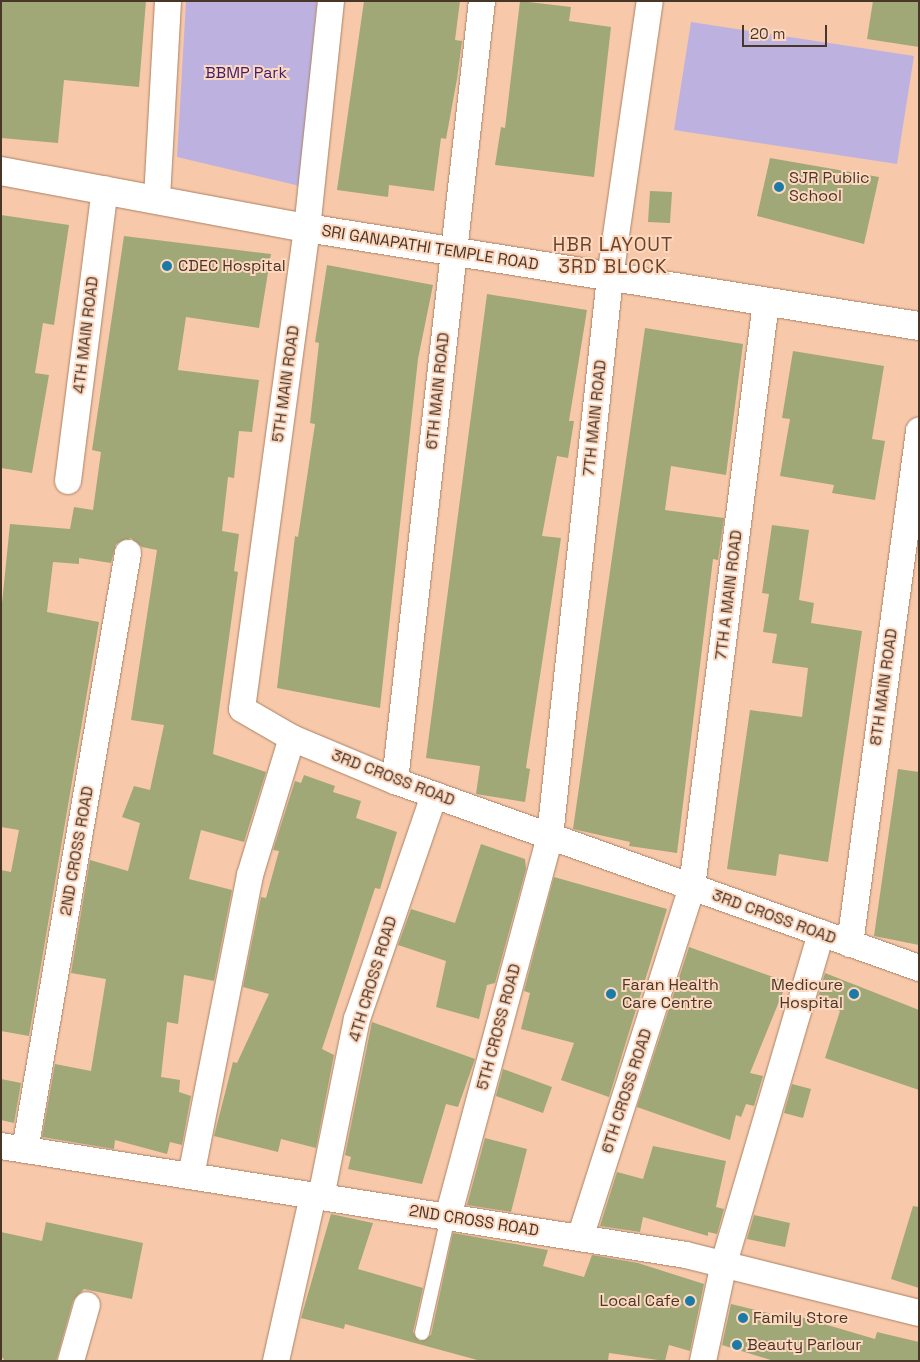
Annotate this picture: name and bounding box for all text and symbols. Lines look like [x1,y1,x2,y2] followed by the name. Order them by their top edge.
[745,15,830,47] scale bar
[750,24,785,43] text: 20 m
[205,63,287,83] park label: BBMP Park
[789,168,870,206] place label: SJR Public School
[773,181,785,193] marker: SJR Public School
[320,221,540,275] street label: SRI GANAPATHI TEMPLE ROAD
[552,234,674,278] district label: HBR LAYOUT 3RD BLOCK
[178,256,286,276] place label: CDEC Hospital
[160,259,174,273] marker: CDEC Hospital
[69,275,103,395] street label: 4TH MAIN ROAD
[268,324,304,444] street label: 5TH MAIN ROAD
[422,331,454,451] street label: 6TH MAIN ROAD
[579,359,611,477] street label: 7TH MAIN ROAD
[711,529,747,661] street label: 7TH A MAIN ROAD
[866,627,902,747] street label: 8TH MAIN ROAD
[329,746,457,810] street label: 3RD CROSS ROAD
[56,785,98,917] street label: 2ND CROSS ROAD
[709,886,839,948] street label: 3RD CROSS ROAD
[345,914,401,1044] street label: 4TH CROSS ROAD
[473,962,525,1092] street label: 5TH CROSS ROAD
[622,975,719,1013] place label: Faran Health Care Centre
[771,975,843,1013] place label: Medicure Hospital
[604,987,618,1001] marker: Faran Health Care Centre
[847,987,861,1001] marker: Medicure Hospital
[598,1026,656,1156] street label: 6TH CROSS ROAD
[408,1201,540,1241] street label: 2ND CROSS ROAD
[600,1291,680,1311] place label: Local Cafe
[684,1295,696,1307] marker: Local Cafe
[753,1308,848,1328] place label: Family Store
[737,1312,749,1324] marker: Family Store
[747,1335,861,1355] place label: Beauty Parlour
[731,1339,743,1351] marker: Beauty Parlour

